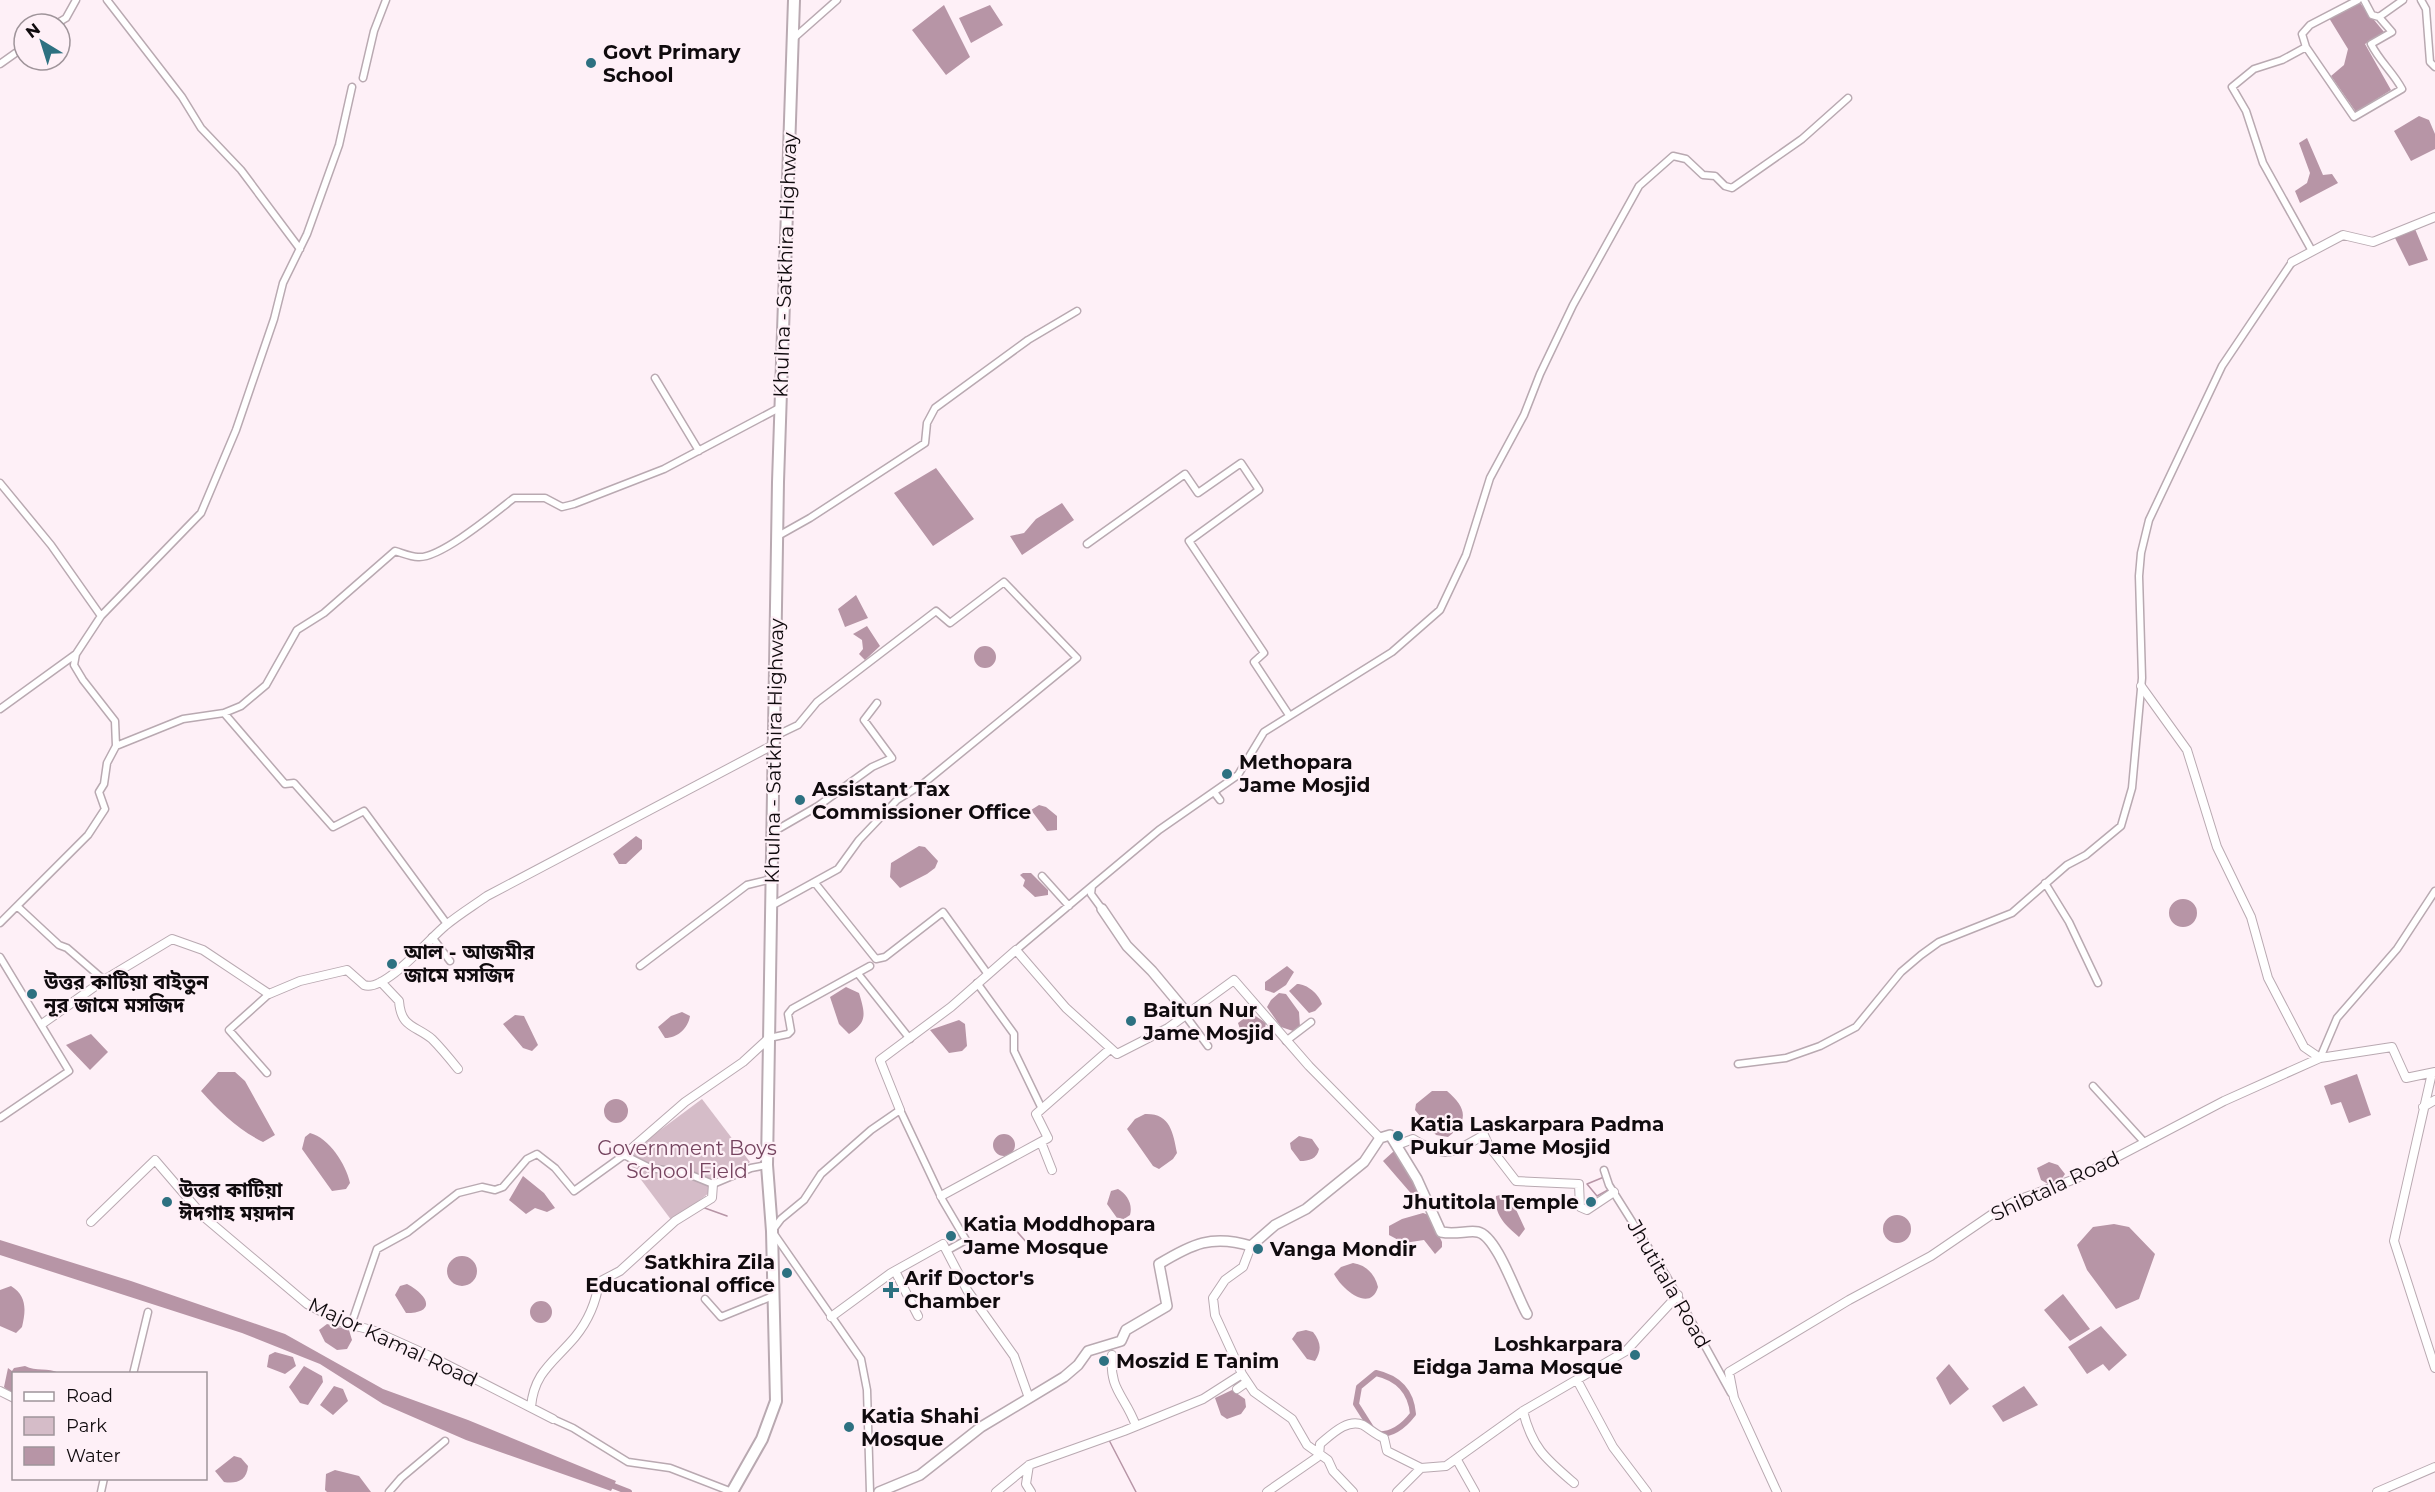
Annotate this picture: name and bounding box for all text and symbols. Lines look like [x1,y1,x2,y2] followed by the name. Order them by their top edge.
[12,12,72,72] north arrow
[22,19,44,42] text: N
[603,40,742,87] place label: Govt Primary School
[584,56,598,70] marker: Govt Primary School
[768,132,802,398] street label: Khulna - Satkhira Highway
[760,618,788,884] street label: Khulna - Satkhira Highway
[1238,750,1370,797] place label: Methopara Jame Mosjid
[1220,767,1234,781] marker: Methopara Jame Mosjid
[811,777,1031,824] place label: Assistant Tax Commissioner Office
[793,793,807,807] marker: Assistant Tax Commissioner Office
[403,940,535,987] place label: আল - আজমীর জামে মসজিদ
[385,957,399,971] marker: আল - আজমীর জামে মসজিদ
[43,970,209,1017] place label: উত্তর কাটিয়া বাইতুন নূর জামে মসজিদ
[25,987,39,1001] marker: উত্তর কাটিয়া বাইতুন নূর জামে মসজিদ
[1142,998,1274,1045] place label: Baitun Nur Jame Mosjid
[1124,1014,1138,1028] marker: Baitun Nur Jame Mosjid
[1410,1112,1664,1159] place label: Katia Laskarpara Padma Pukur Jame Mosjid
[1391,1129,1405,1143] marker: Katia Laskarpara Padma Pukur Jame Mosjid
[597,1136,777,1183] park label: Government Boys School Field
[1987,1146,2123,1226] street label: Shibtala Road
[178,1178,295,1225] place label: উত্তর কাটিয়া ঈদগাহ ময়দান
[1402,1190,1579,1214] place label: Jhutitola Temple
[160,1195,174,1209] marker: উত্তর কাটিয়া ঈদগাহ ময়দান
[1584,1195,1598,1209] marker: Jhutitola Temple
[962,1212,1156,1259] place label: Katia Moddhopara Jame Mosque
[1622,1215,1716,1353] street label: Jhutitala Road
[944,1229,958,1243] marker: Katia Moddhopara Jame Mosque
[1269,1237,1417,1261] place label: Vanga Mondir
[1251,1242,1265,1256] marker: Vanga Mondir
[585,1250,775,1297] place label: Satkhira Zila Educational office
[780,1266,794,1280] marker: Satkhira Zila Educational office
[903,1266,1035,1313] place label: Arif Doctor's Chamber
[882,1281,900,1299] marker: Arif Doctor's Chamber
[305,1292,481,1392] street label: Major Kamal Road
[1413,1332,1623,1379] place label: Loshkarpara Eidga Jama Mosque
[1628,1348,1642,1362] marker: Loshkarpara Eidga Jama Mosque
[1116,1349,1279,1373] place label: Moszid E Tanim
[1097,1354,1111,1368] marker: Moszid E Tanim
[12,1372,207,1480] legend
[66,1385,113,1407] text: Road
[861,1404,979,1451] place label: Katia Shahi Mosque
[66,1415,107,1437] text: Park
[842,1420,856,1434] marker: Katia Shahi Mosque
[66,1445,121,1467] text: Water

